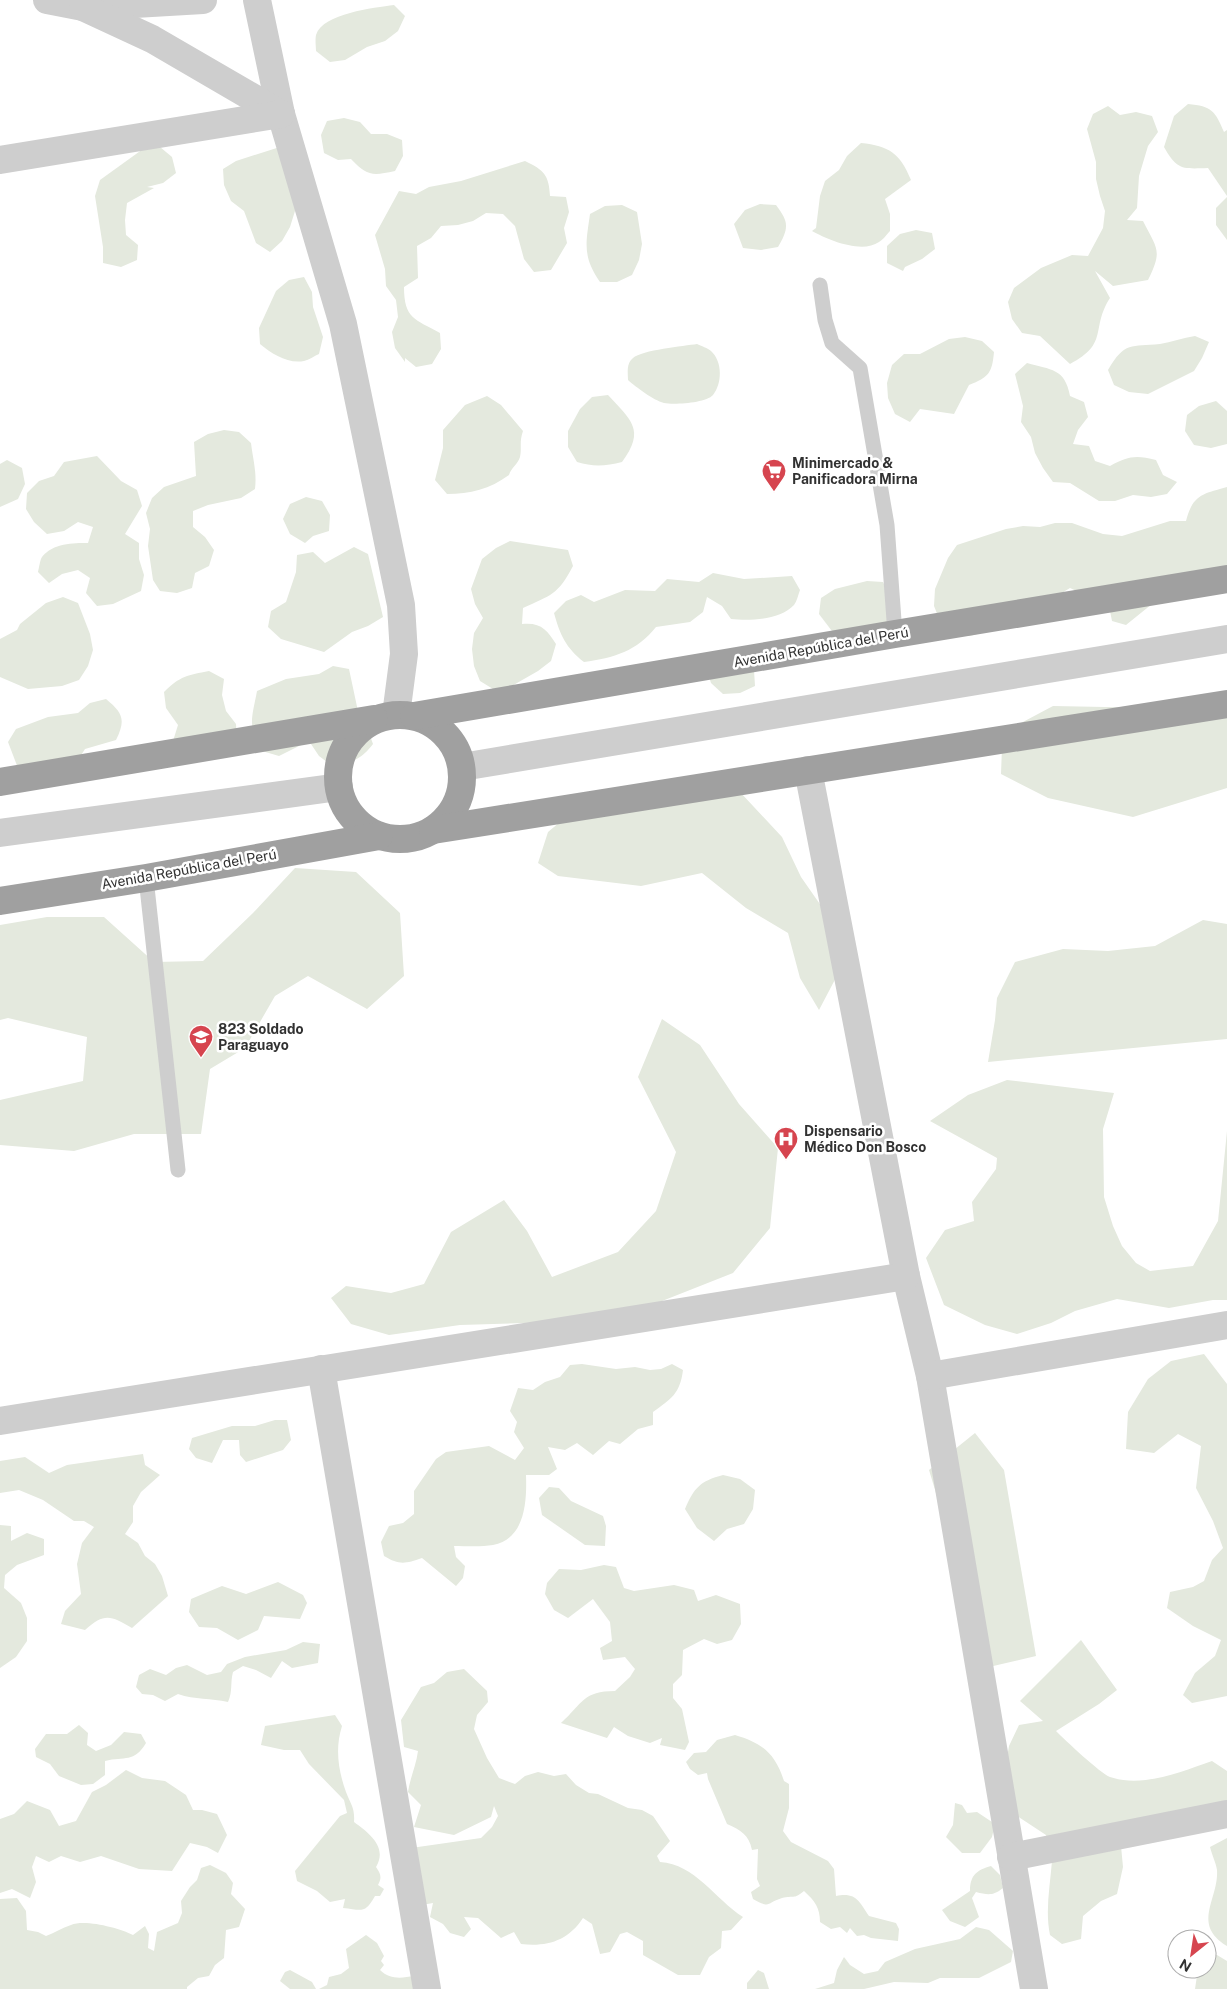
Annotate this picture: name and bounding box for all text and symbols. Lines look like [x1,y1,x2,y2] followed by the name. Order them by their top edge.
[792,455,918,487] place label: Minimercado & Panificadora Mirna
[761,458,787,492] supermarket icon: Minimercado & Panificadora Mirna
[732,624,910,670] street label: Avenida República del Perú
[100,846,278,892] street label: Avenida República del Perú
[218,1021,304,1053] place label: 823 Soldado Paraguayo
[188,1024,214,1058] school or university icon: 823 Soldado Paraguayo
[804,1123,926,1155] place label: Dispensario Médico Don Bosco
[773,1126,799,1160] hospital icon: Dispensario Médico Don Bosco
[1167,1929,1217,1979] north arrow
[1177,1956,1194,1975] text: N

